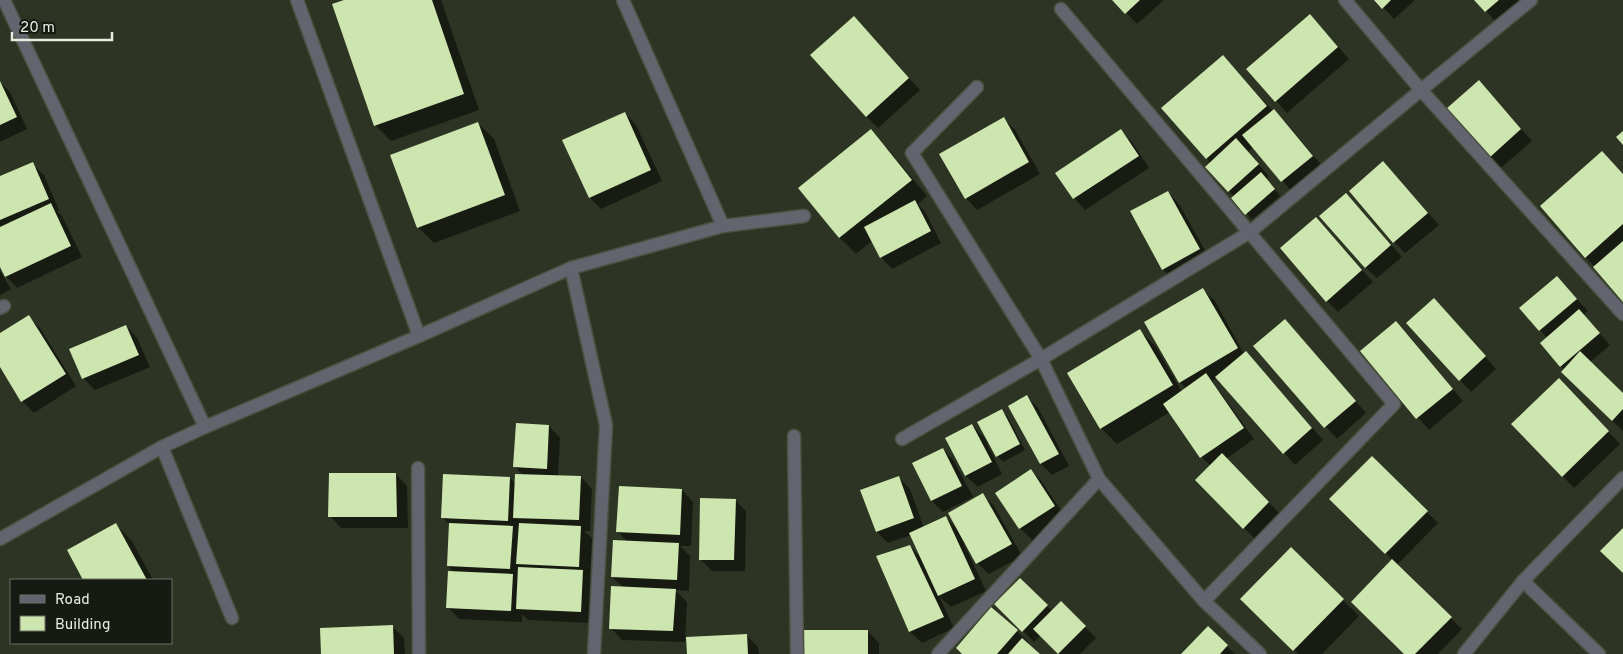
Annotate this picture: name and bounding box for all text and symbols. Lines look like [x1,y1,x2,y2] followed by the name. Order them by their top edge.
[12,10,112,42] scale bar
[20,19,55,38] text: 20 m
[10,579,172,644] legend
[55,591,90,610] text: Road
[55,616,110,635] text: Building

